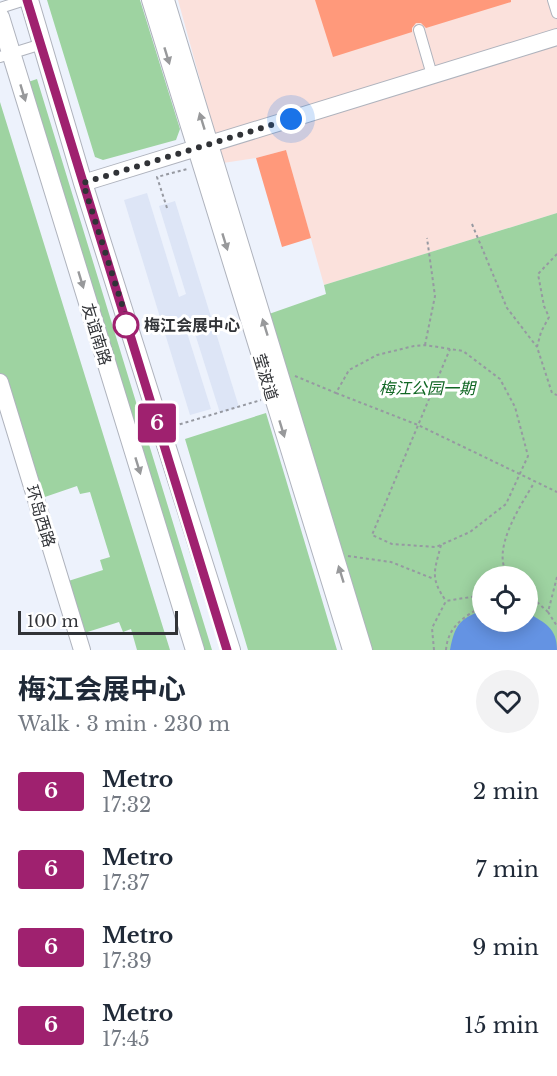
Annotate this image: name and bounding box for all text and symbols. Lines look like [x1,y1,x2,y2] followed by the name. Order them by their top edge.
[163,47,172,65] one-way arrow
[19,84,28,102] one-way arrow
[276,104,306,134] your location
[197,112,206,130] one-way arrow
[221,233,230,251] one-way arrow
[77,271,86,289] one-way arrow
[78,300,116,368] street label: 友谊南路
[113,312,139,338] marker: 梅江会展中心
[144,315,240,335] place label: 梅江会展中心
[260,318,269,336] one-way arrow
[249,351,283,403] street label: 莹波道
[379,378,477,398] park label: 梅江公园一期
[138,404,176,442] line badge: 6
[150,410,164,436] text: 6
[278,420,287,438] one-way arrow
[134,457,143,475] one-way arrow
[22,482,60,550] street label: 环岛西路
[335,565,345,583] one-way arrow
[472,566,538,632] map controls
[472,566,538,632] button: locate
[18,608,178,636] scale bar
[27,611,79,631] text: 100 m
[476,670,539,733] button: heart
[18,672,186,707] text: 梅江会展中心
[18,712,230,736] text: Walk · 3 min · 230 m
[102,766,173,793] text: Metro
[44,778,58,804] text: 6
[473,778,539,805] text: 2 min
[102,793,151,817] text: 17:32
[102,844,173,871] text: Metro
[44,856,58,882] text: 6
[475,856,539,883] text: 7 min
[102,871,149,895] text: 17:37
[102,922,173,949] text: Metro
[44,934,58,960] text: 6
[472,934,539,961] text: 9 min
[102,949,152,973] text: 17:39
[102,1000,173,1027] text: Metro
[44,1012,58,1038] text: 6
[464,1012,539,1039] text: 15 min
[102,1027,150,1051] text: 17:45

